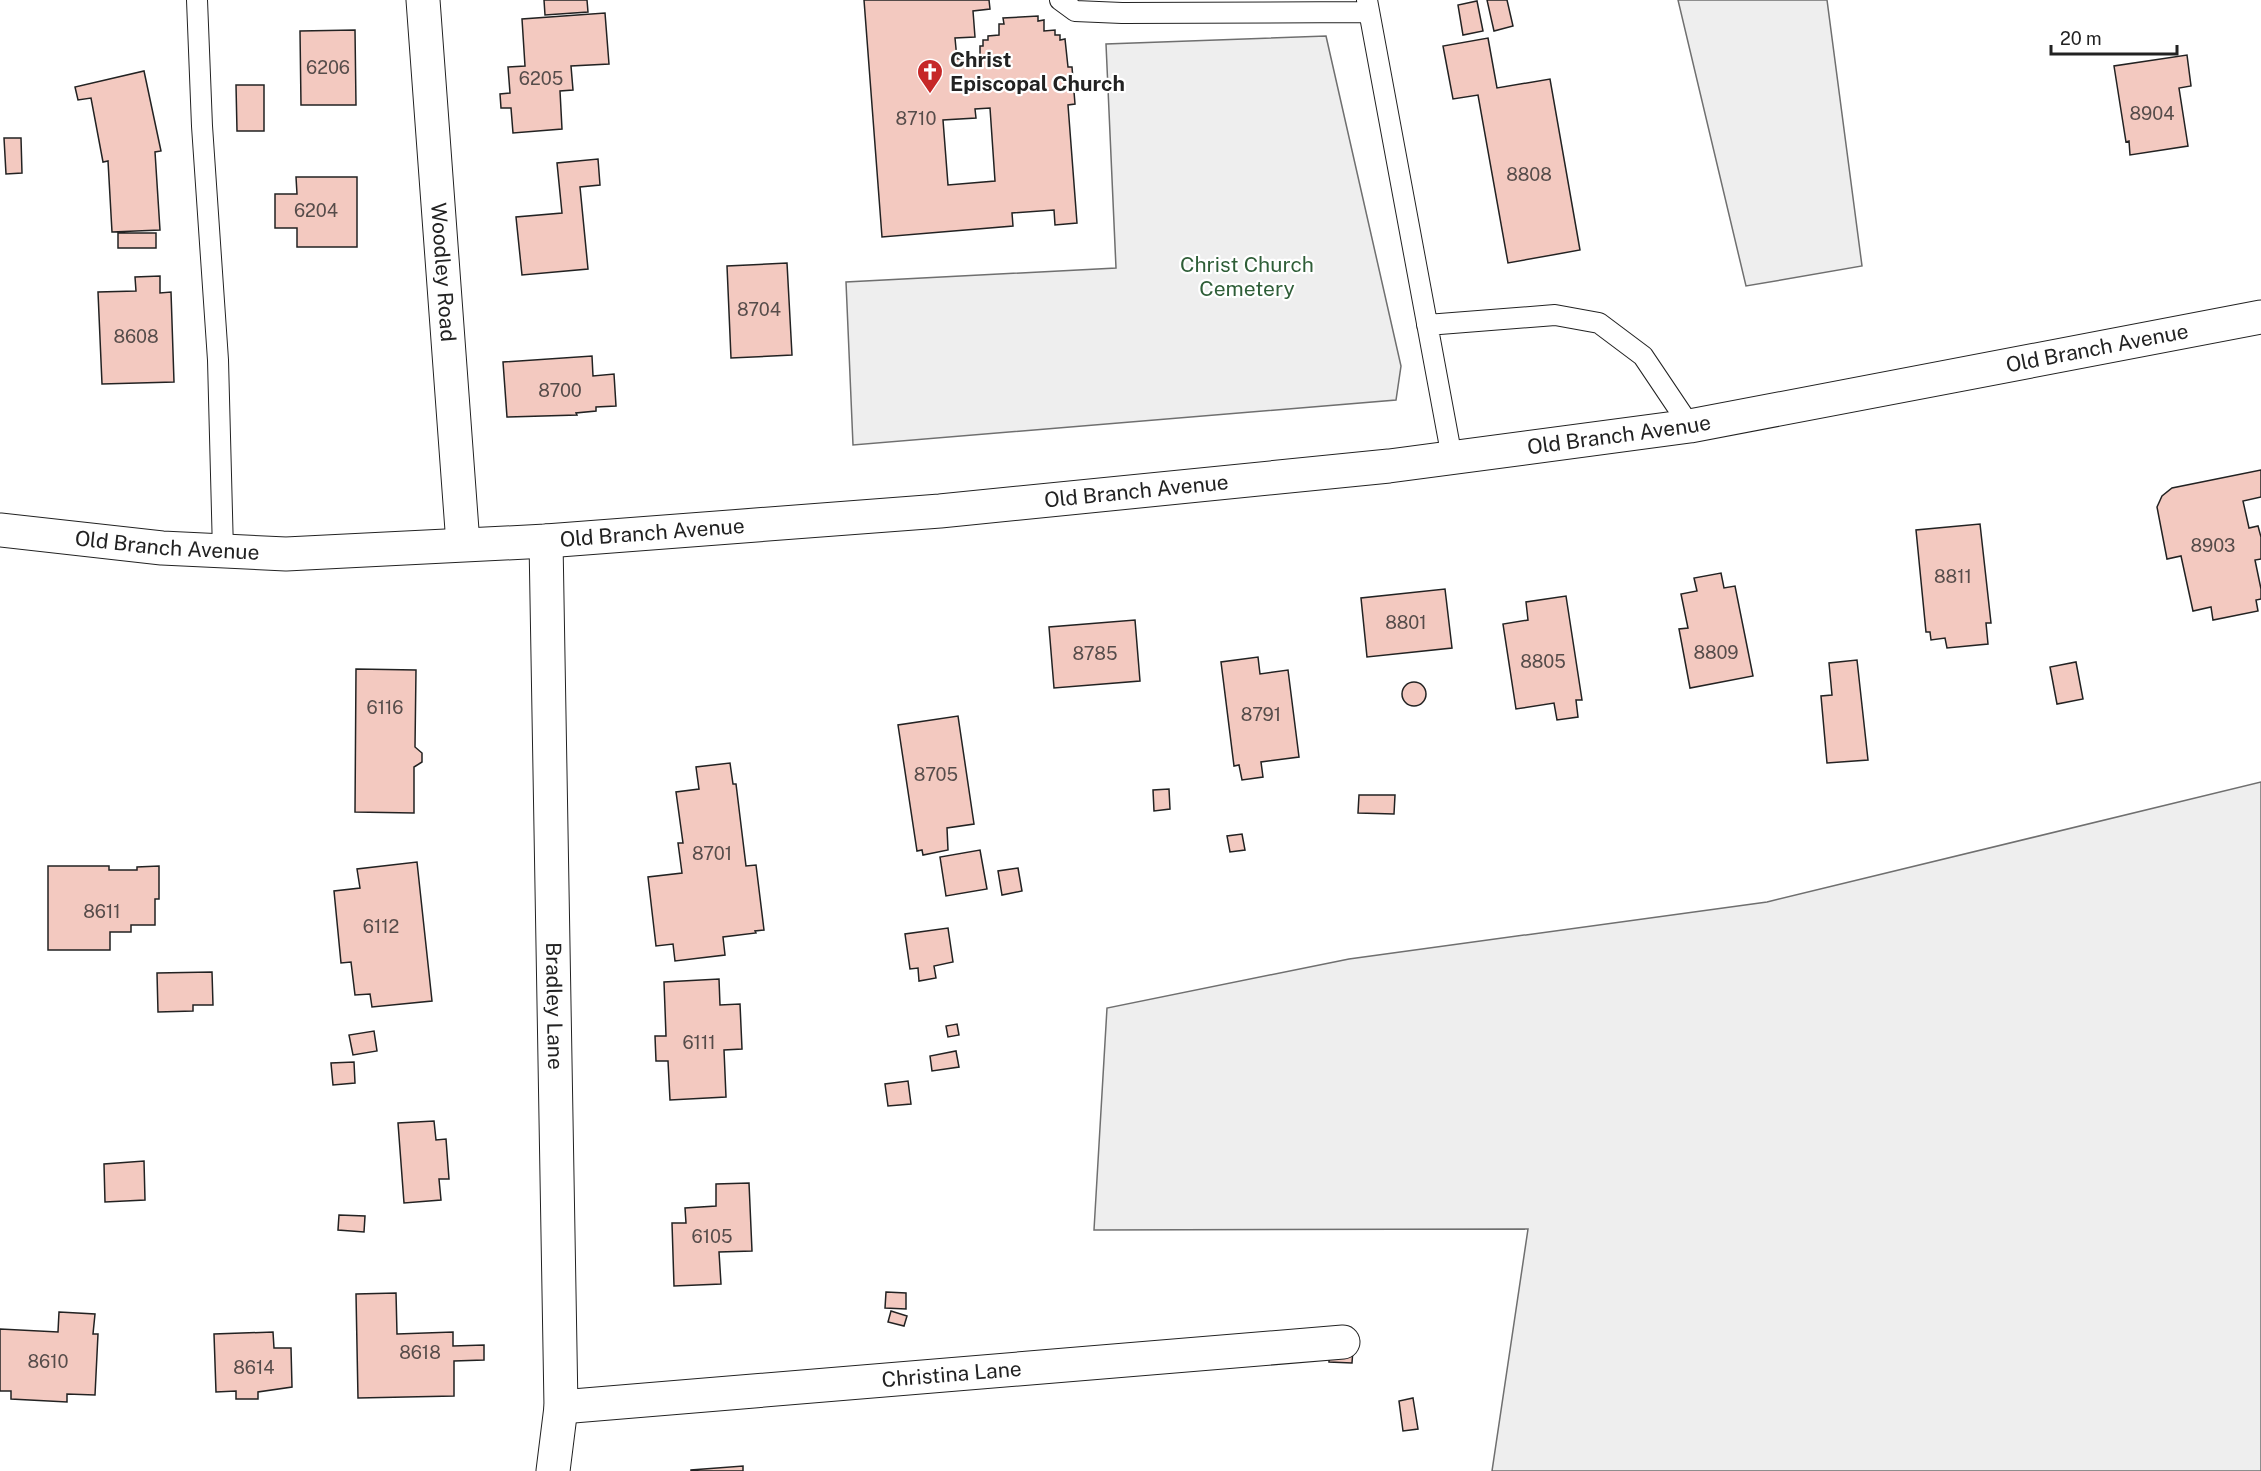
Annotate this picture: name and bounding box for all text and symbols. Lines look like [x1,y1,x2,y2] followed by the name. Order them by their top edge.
[2051,18,2177,56] scale bar
[2060,28,2102,49] text: 20 m
[950,47,1125,96] place label: Christ Episcopal Church
[306,57,350,78] house number: 6206
[915,57,945,95] church icon: Christ Episcopal Church
[519,68,563,89] house number: 6205
[2130,103,2174,124] house number: 8904
[896,108,936,129] house number: 8710
[1506,164,1552,185] house number: 8808
[294,200,338,221] house number: 6204
[426,202,461,343] street label: Woodley Road
[1180,252,1314,301] park label: Christ Church Cemetery
[737,299,781,320] house number: 8704
[2004,318,2190,377] street label: Old Branch Avenue
[113,326,159,347] house number: 8608
[538,380,582,401] house number: 8700
[1526,409,1713,460] street label: Old Branch Avenue
[1043,469,1230,512] street label: Old Branch Avenue
[559,513,745,552] street label: Old Branch Avenue
[74,525,260,565] street label: Old Branch Avenue
[2191,535,2235,556] house number: 8903
[1934,566,1972,587] house number: 8811
[1385,612,1427,633] house number: 8801
[1693,642,1739,663] house number: 8809
[1073,643,1117,664] house number: 8785
[1520,651,1566,672] house number: 8805
[366,697,404,718] house number: 6116
[1241,704,1281,725] house number: 8791
[914,764,958,785] house number: 8705
[692,843,732,864] house number: 8701
[83,901,121,922] house number: 8611
[363,916,399,937] house number: 6112
[541,942,568,1070] street label: Bradley Lane
[682,1032,716,1053] house number: 6111
[691,1226,733,1247] house number: 6105
[399,1342,441,1363] house number: 8618
[27,1351,69,1372] house number: 8610
[881,1356,1022,1392] street label: Christina Lane
[233,1357,275,1378] house number: 8614

